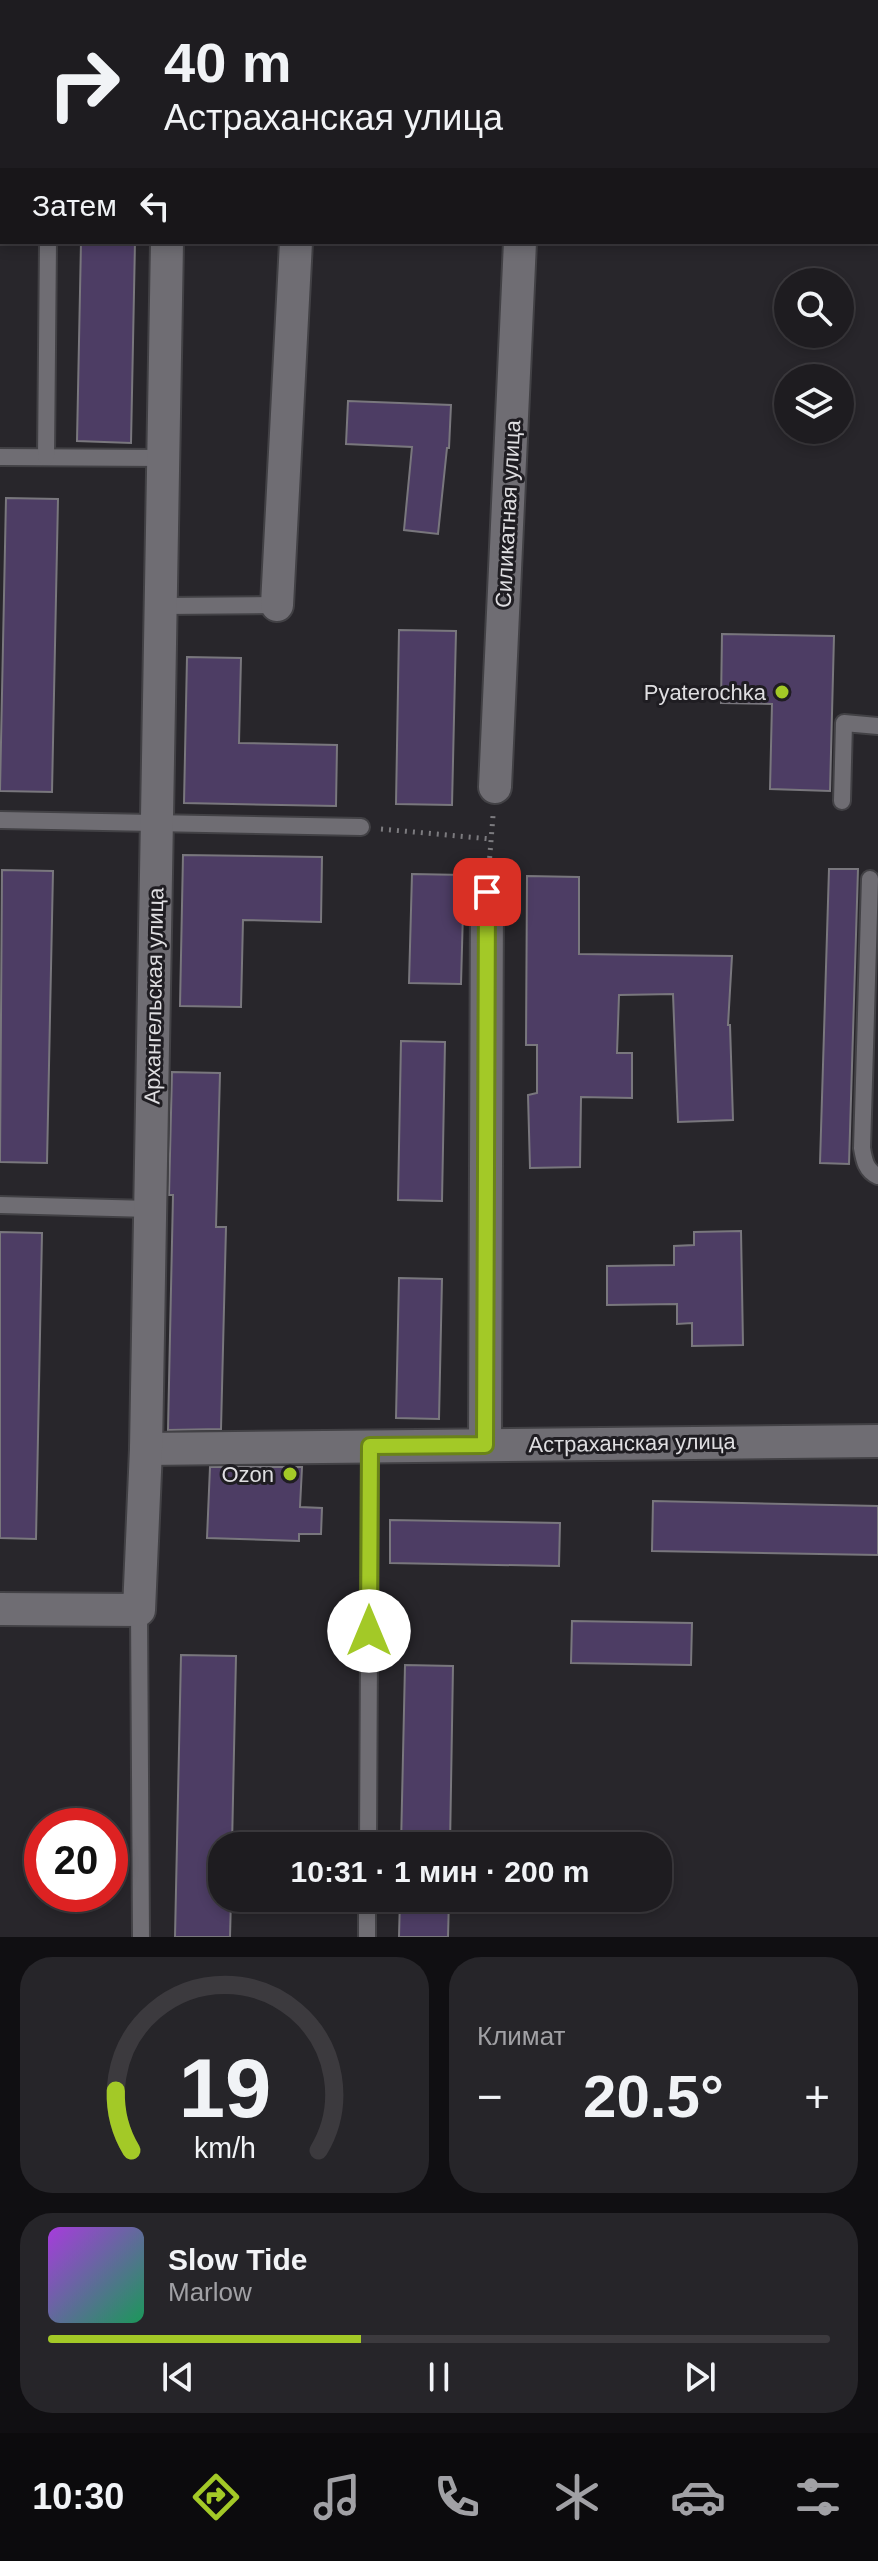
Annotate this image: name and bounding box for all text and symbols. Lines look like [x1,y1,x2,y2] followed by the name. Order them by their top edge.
[164,31,292,94] text: 40 m
[32,32,136,136] icon: right
[164,97,503,138] text: Астраханская улица
[133,184,177,228] icon: left
[32,189,117,222] text: Затем
[774,268,854,444] map controls
[774,268,854,348] button: search
[774,364,854,444] button: layers
[491,419,525,609] street label: Силикатная улица
[644,680,767,705] place label: Pyaterochka
[773,683,791,701] marker: Pyaterochka
[453,858,521,926] pin
[465,870,509,914] icon: arrive
[140,887,168,1105] street label: Архангельская улица
[528,1429,737,1457] street label: Астраханская улица
[221,1462,274,1487] place label: Ozon
[281,1465,299,1483] marker: Ozon
[327,1589,411,1673] position arrow
[24,1808,128,1912] speed limit sign: 20
[291,1855,589,1888] text: 10:31 · 1 мин · 200 m
[477,2021,566,2051] text: Климат
[178,2042,271,2135] text: 19
[583,2063,724,2130] text: 20.5°
[477,2072,503,2121] text: −
[804,2072,830,2121] text: +
[194,2132,255,2164] text: km/h
[168,2243,307,2276] text: Slow Tide
[168,2277,252,2307] text: Marlow
[156,2355,200,2399] icon: previous
[417,2355,461,2399] icon: pause
[678,2355,722,2399] icon: next
[188,2469,244,2525] icon: directions
[309,2469,365,2525] icon: music
[429,2469,485,2525] icon: phone
[549,2469,605,2525] icon: climate
[670,2469,726,2525] icon: car
[790,2469,846,2525] icon: filters
[32,2476,124,2517] text: 10:30

